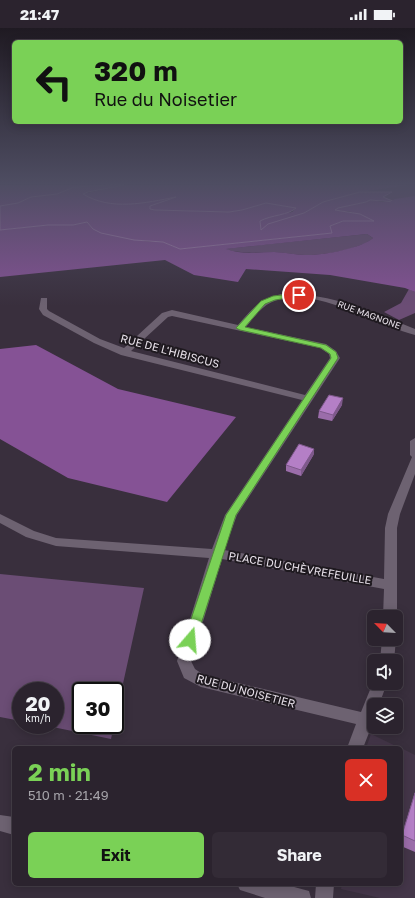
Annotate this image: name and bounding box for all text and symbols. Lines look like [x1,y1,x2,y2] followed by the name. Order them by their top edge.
[20,5,59,23] text: 21:47
[94,54,178,87] text: 320 m
[28,56,80,108] icon: left
[94,88,237,110] text: Rue du Noisetier
[282,278,316,312] pin
[288,284,310,306] icon: arrive
[336,298,402,331] street label: RUE MAGNONE
[119,331,221,370] street label: RUE DE L'HIBISCUS
[228,549,373,587] street label: PLACE DU CHÈVREFEUILLE
[367,610,403,646] north arrow
[367,610,403,734] map controls
[169,619,211,661] position arrow
[367,654,403,690] button: sound
[195,671,297,710] street label: RUE DU NOISETIER
[72,682,124,734] speed limit sign: 30
[25,691,51,715] text: 20
[367,698,403,734] button: layers
[25,712,51,724] text: km/h
[28,757,91,786] text: 2 min
[345,759,387,801] button: close
[28,787,109,803] text: 510 m · 21:49
[28,832,204,878] button: Exit
[212,832,387,878] button: Share

